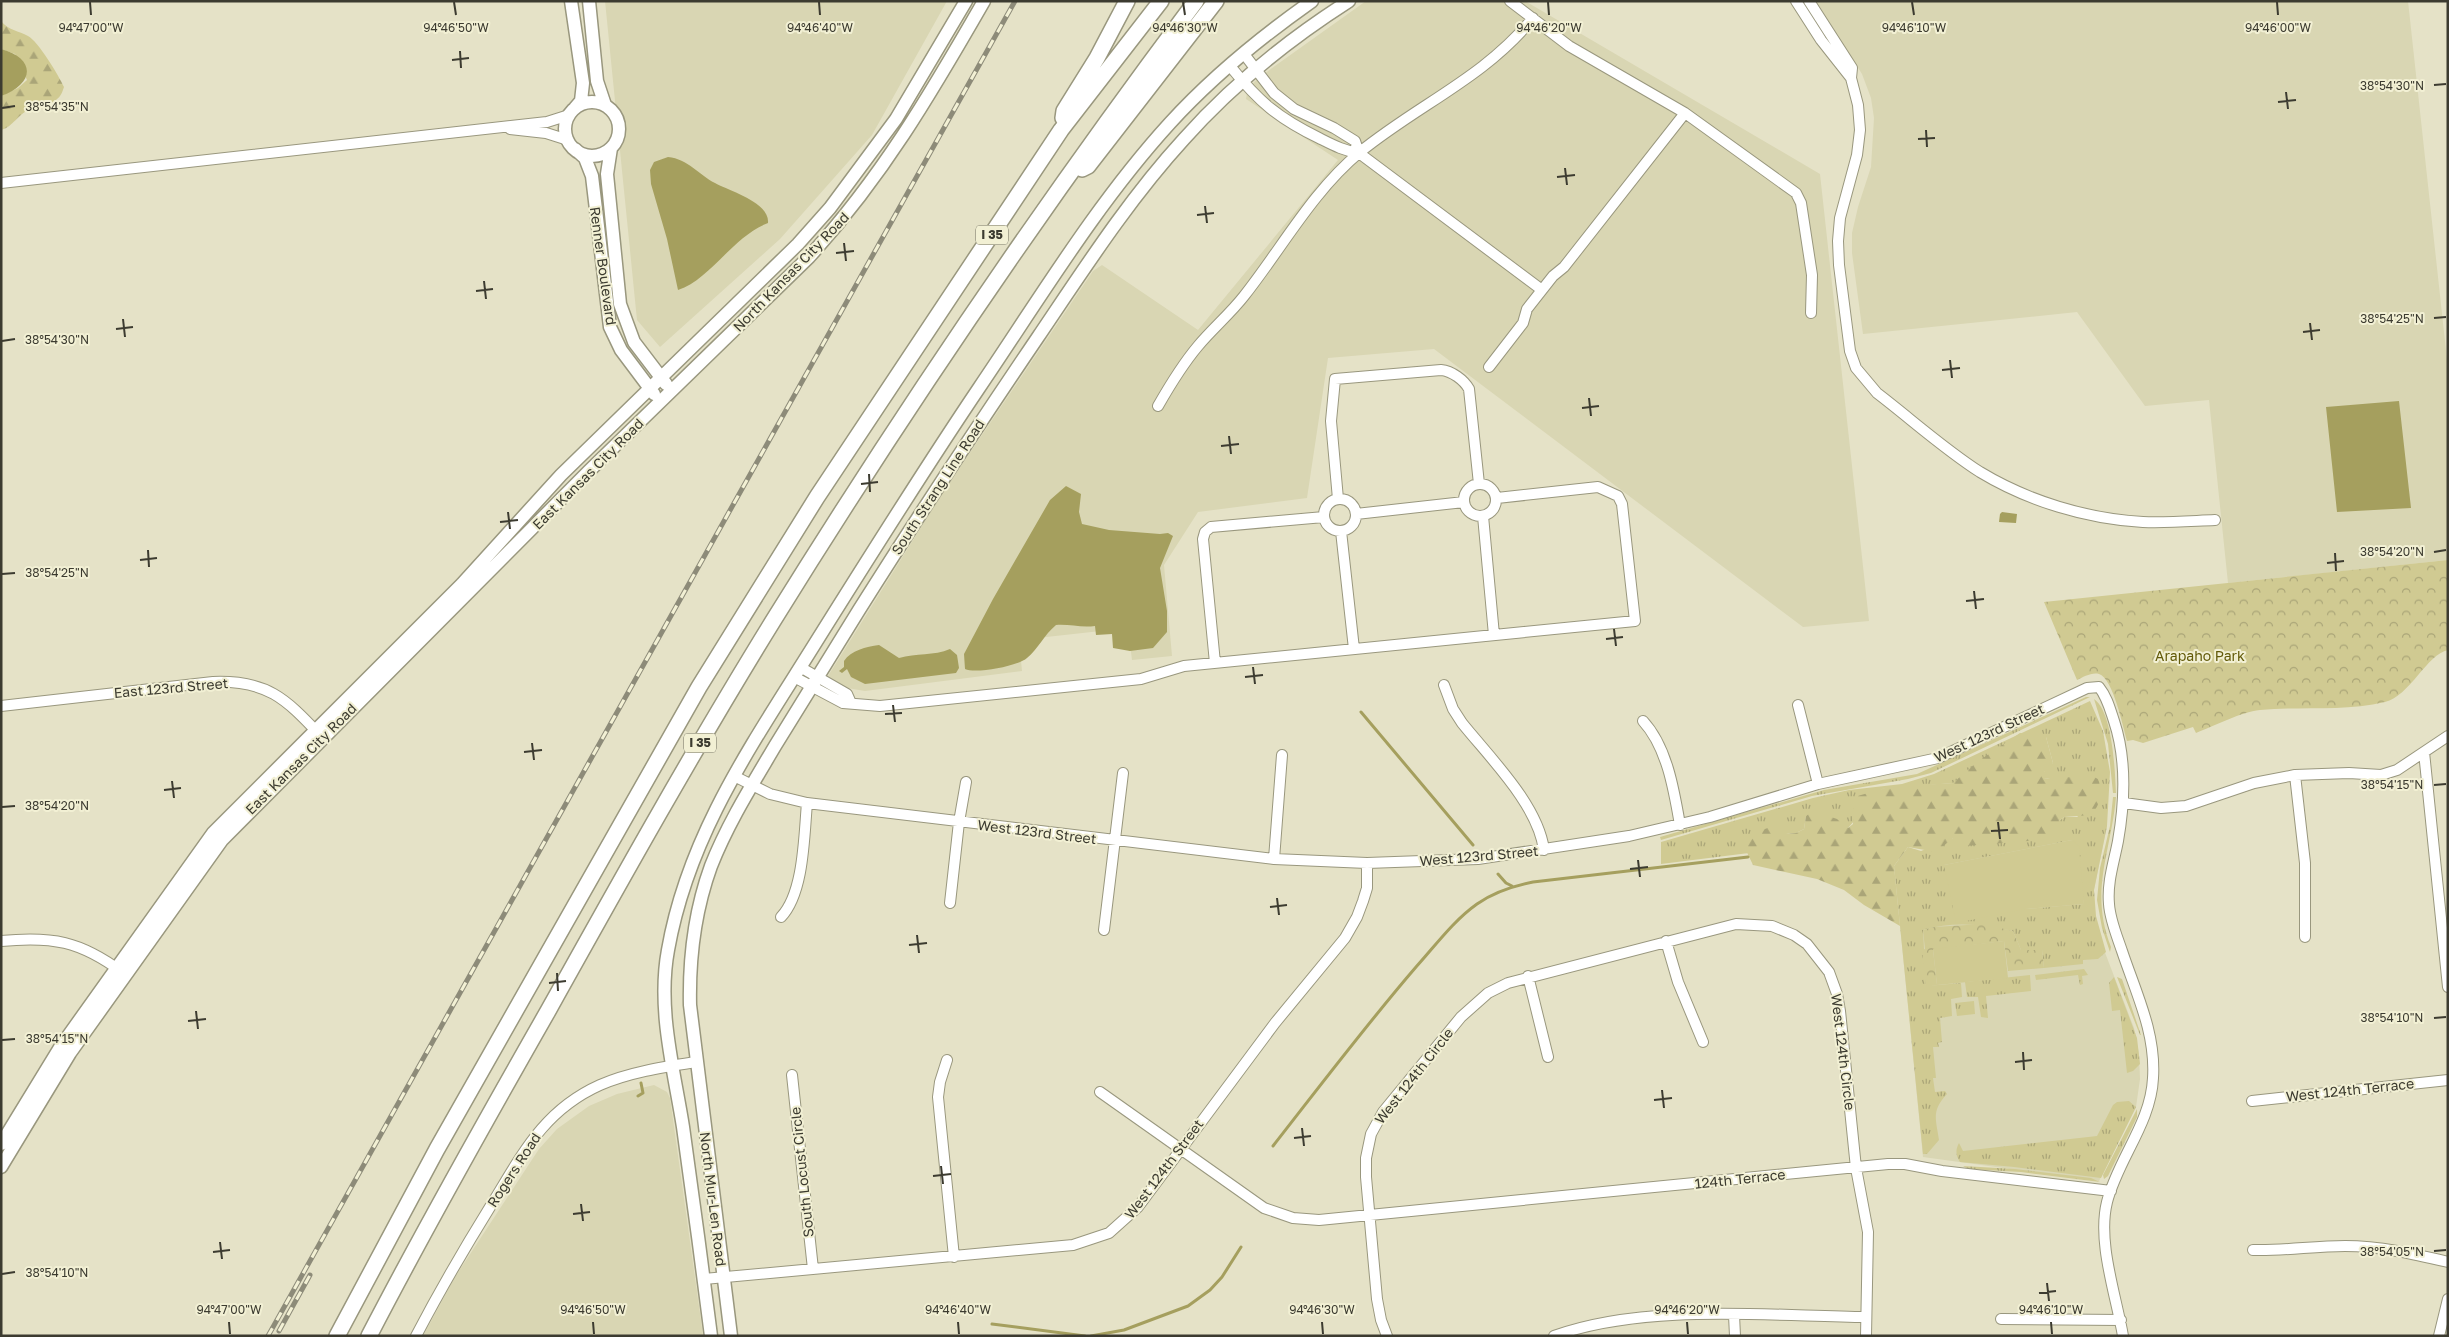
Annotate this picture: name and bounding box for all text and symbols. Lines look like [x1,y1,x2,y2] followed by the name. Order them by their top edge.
[58,20,124,35] text: 94°47'00"W
[423,20,489,35] text: 94°46'50"W
[787,20,853,35] text: 94°46'40"W
[1152,20,1218,35] text: 94°46'30"W
[1516,20,1582,35] text: 94°46'20"W
[1882,20,1947,35] text: 94°46'10"W
[2245,20,2312,35] text: 94°46'00"W
[2360,78,2424,93] text: 38°54'30"N
[25,99,89,114] text: 38°54'35"N
[587,206,620,326] street label: Renner Boulevard
[729,208,852,335] street label: North Kansas City Road
[976,226,1008,244] road number: I 35
[2360,311,2424,326] text: 38°54'25"N
[25,332,89,347] text: 38°54'30"N
[529,415,647,533] street label: East Kansas City Road
[887,416,988,558] street label: South Strang Line Road
[2360,544,2424,559] text: 38°54'20"N
[25,565,89,580] text: 38°54'25"N
[2155,647,2245,664] park label: Arapaho Park
[113,674,229,701] street label: East 123rd Street
[242,700,360,818] street label: East Kansas City Road
[1931,700,2047,766] street label: West 123rd Street
[684,734,716,752] road number: I 35
[2361,777,2423,792] text: 38°54'15"N
[25,798,89,813] text: 38°54'20"N
[977,816,1097,847] street label: West 123rd Street
[1419,842,1539,869] street label: West 123rd Street
[1828,993,1859,1111] street label: West 124th Circle
[2360,1010,2424,1025] text: 38°54'10"N
[1371,1024,1456,1127] street label: West 124th Circle
[26,1031,88,1046] text: 38°54'15"N
[2285,1074,2415,1105] street label: West 124th Terrace
[786,1106,817,1238] street label: South Locust Circle
[1121,1116,1207,1222] street label: West 124th Street
[483,1129,544,1210] street label: Rogers Road
[697,1131,730,1267] street label: North Mur-Len Road
[1694,1165,1786,1192] street label: 124th Terrace
[2360,1244,2424,1259] text: 38°54'05"N
[25,1265,89,1280] text: 38°54'10"N
[196,1302,262,1317] text: 94°47'00"W
[560,1302,626,1317] text: 94°46'50"W
[925,1302,991,1317] text: 94°46'40"W
[1289,1302,1355,1317] text: 94°46'30"W
[1654,1302,1720,1317] text: 94°46'20"W
[2019,1302,2084,1317] text: 94°46'10"W

